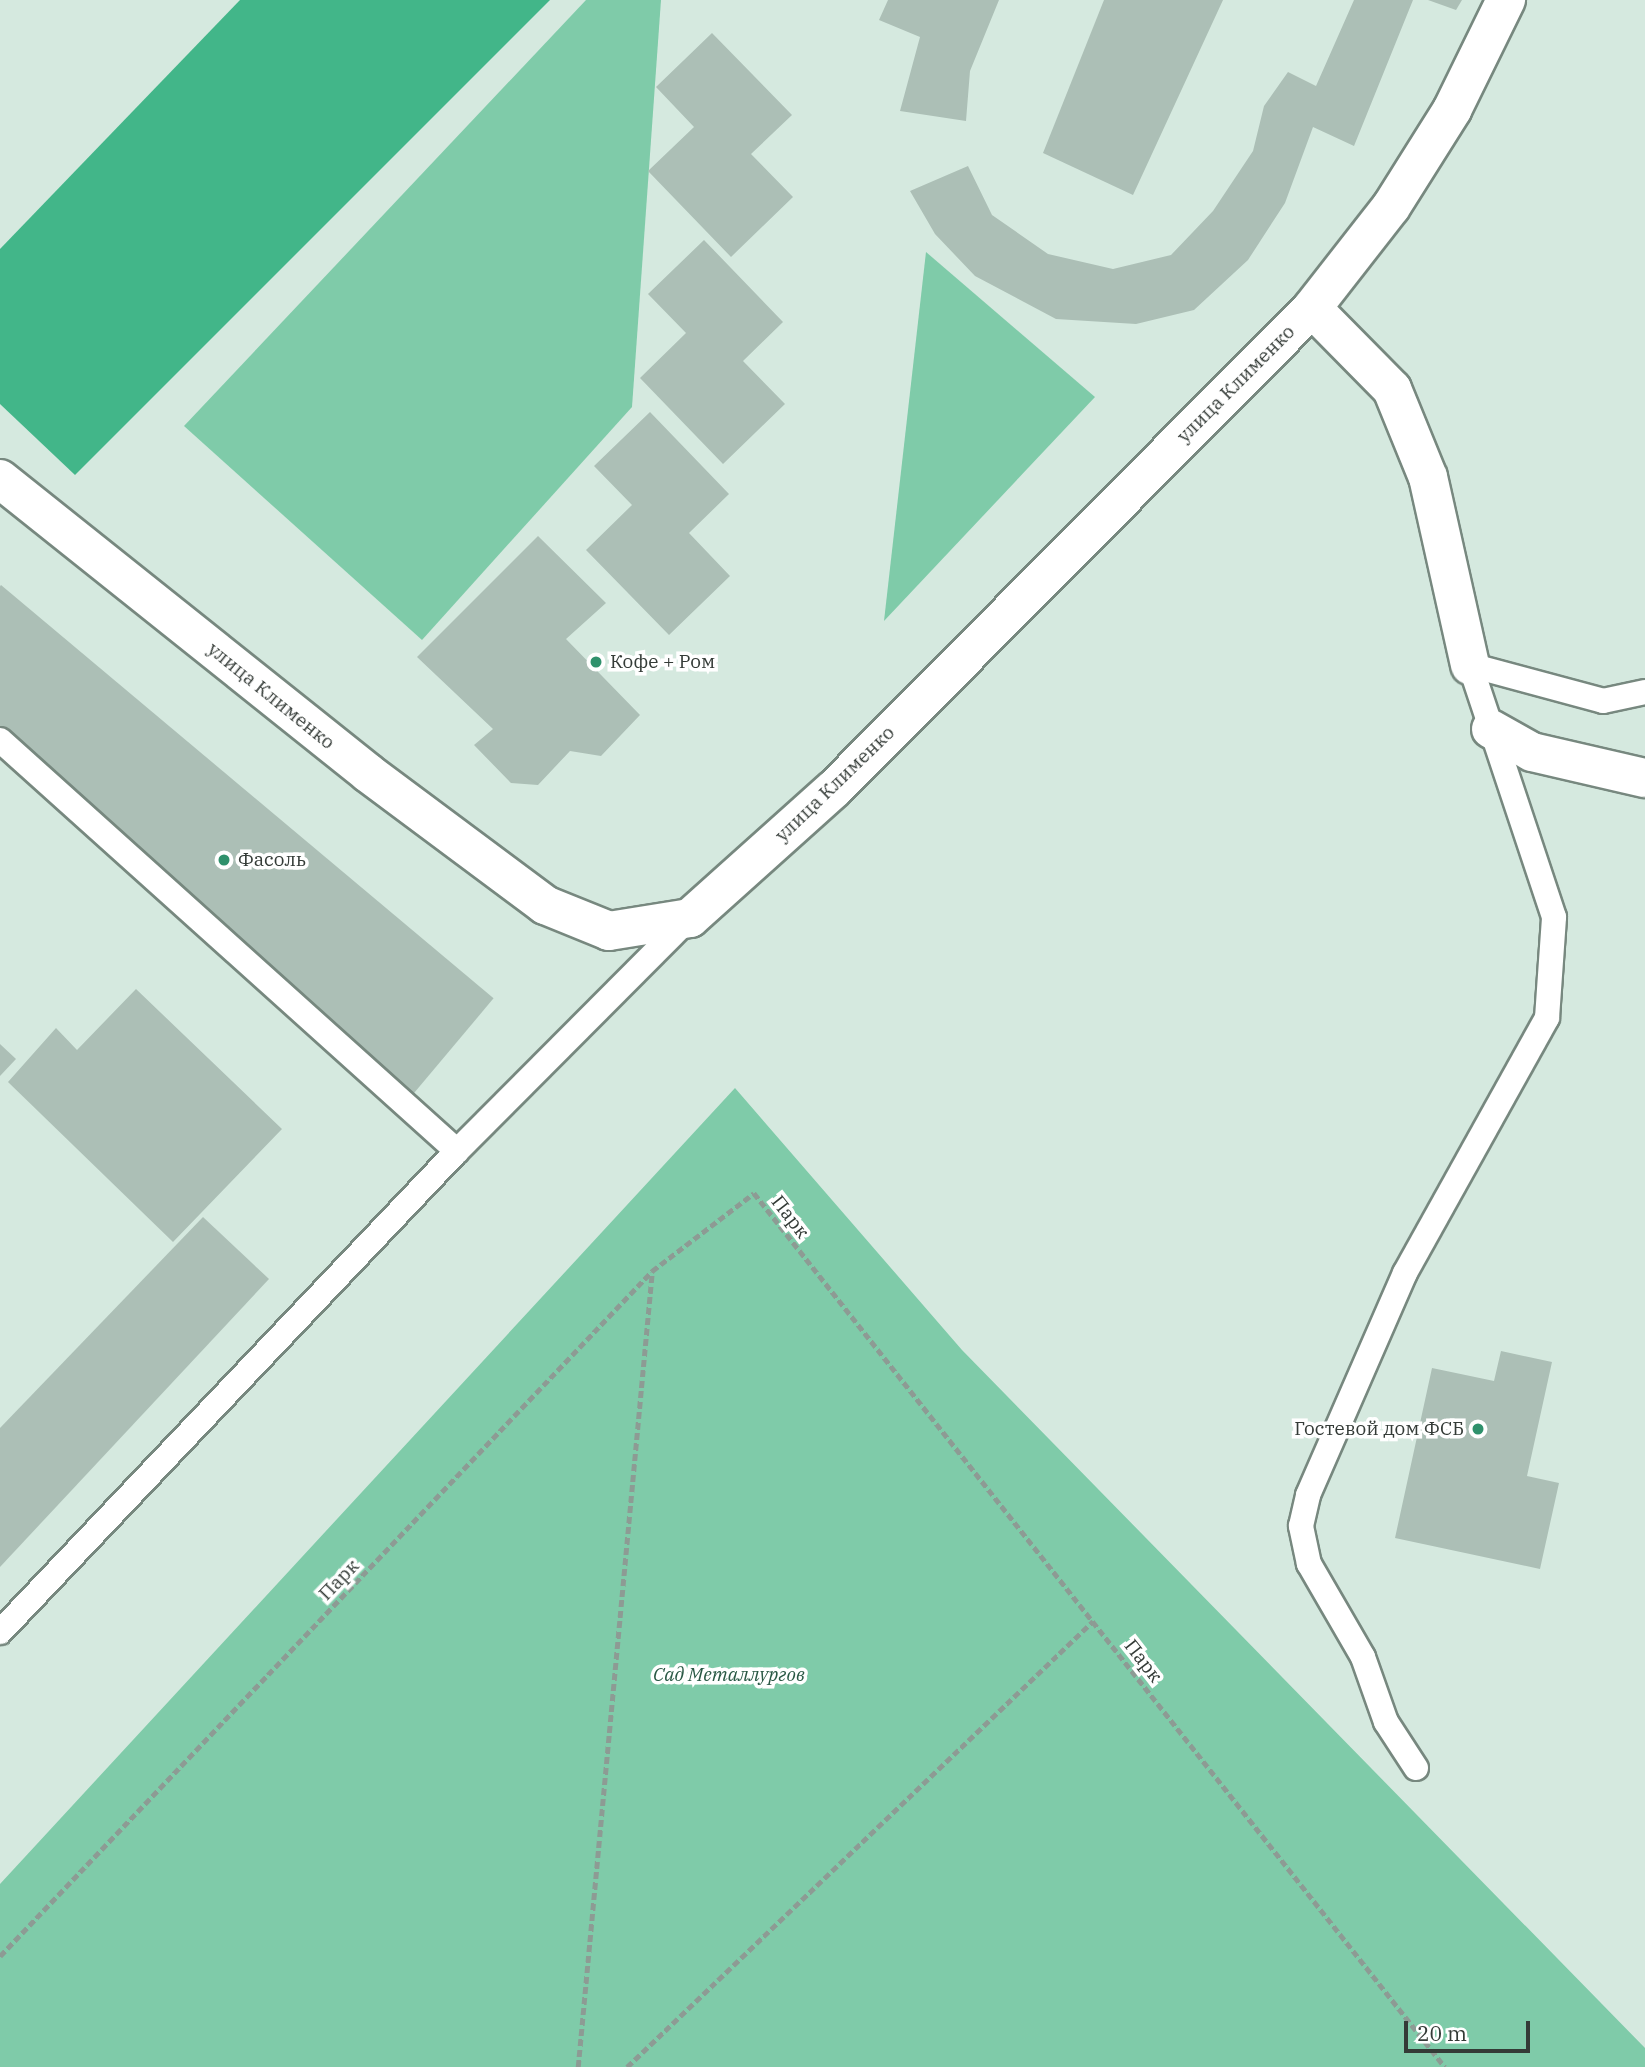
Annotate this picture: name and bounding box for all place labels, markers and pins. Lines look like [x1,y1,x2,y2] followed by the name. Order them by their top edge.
[610,651,715,673] place label: Кофе + Ром
[588,654,604,670] marker: Кофе + Ром
[238,849,306,871] place label: Фасоль
[216,852,232,868] marker: Фасоль
[1294,1418,1464,1440] place label: Гостевой дом ФСБ
[1470,1421,1486,1437] marker: Гостевой дом ФСБ

